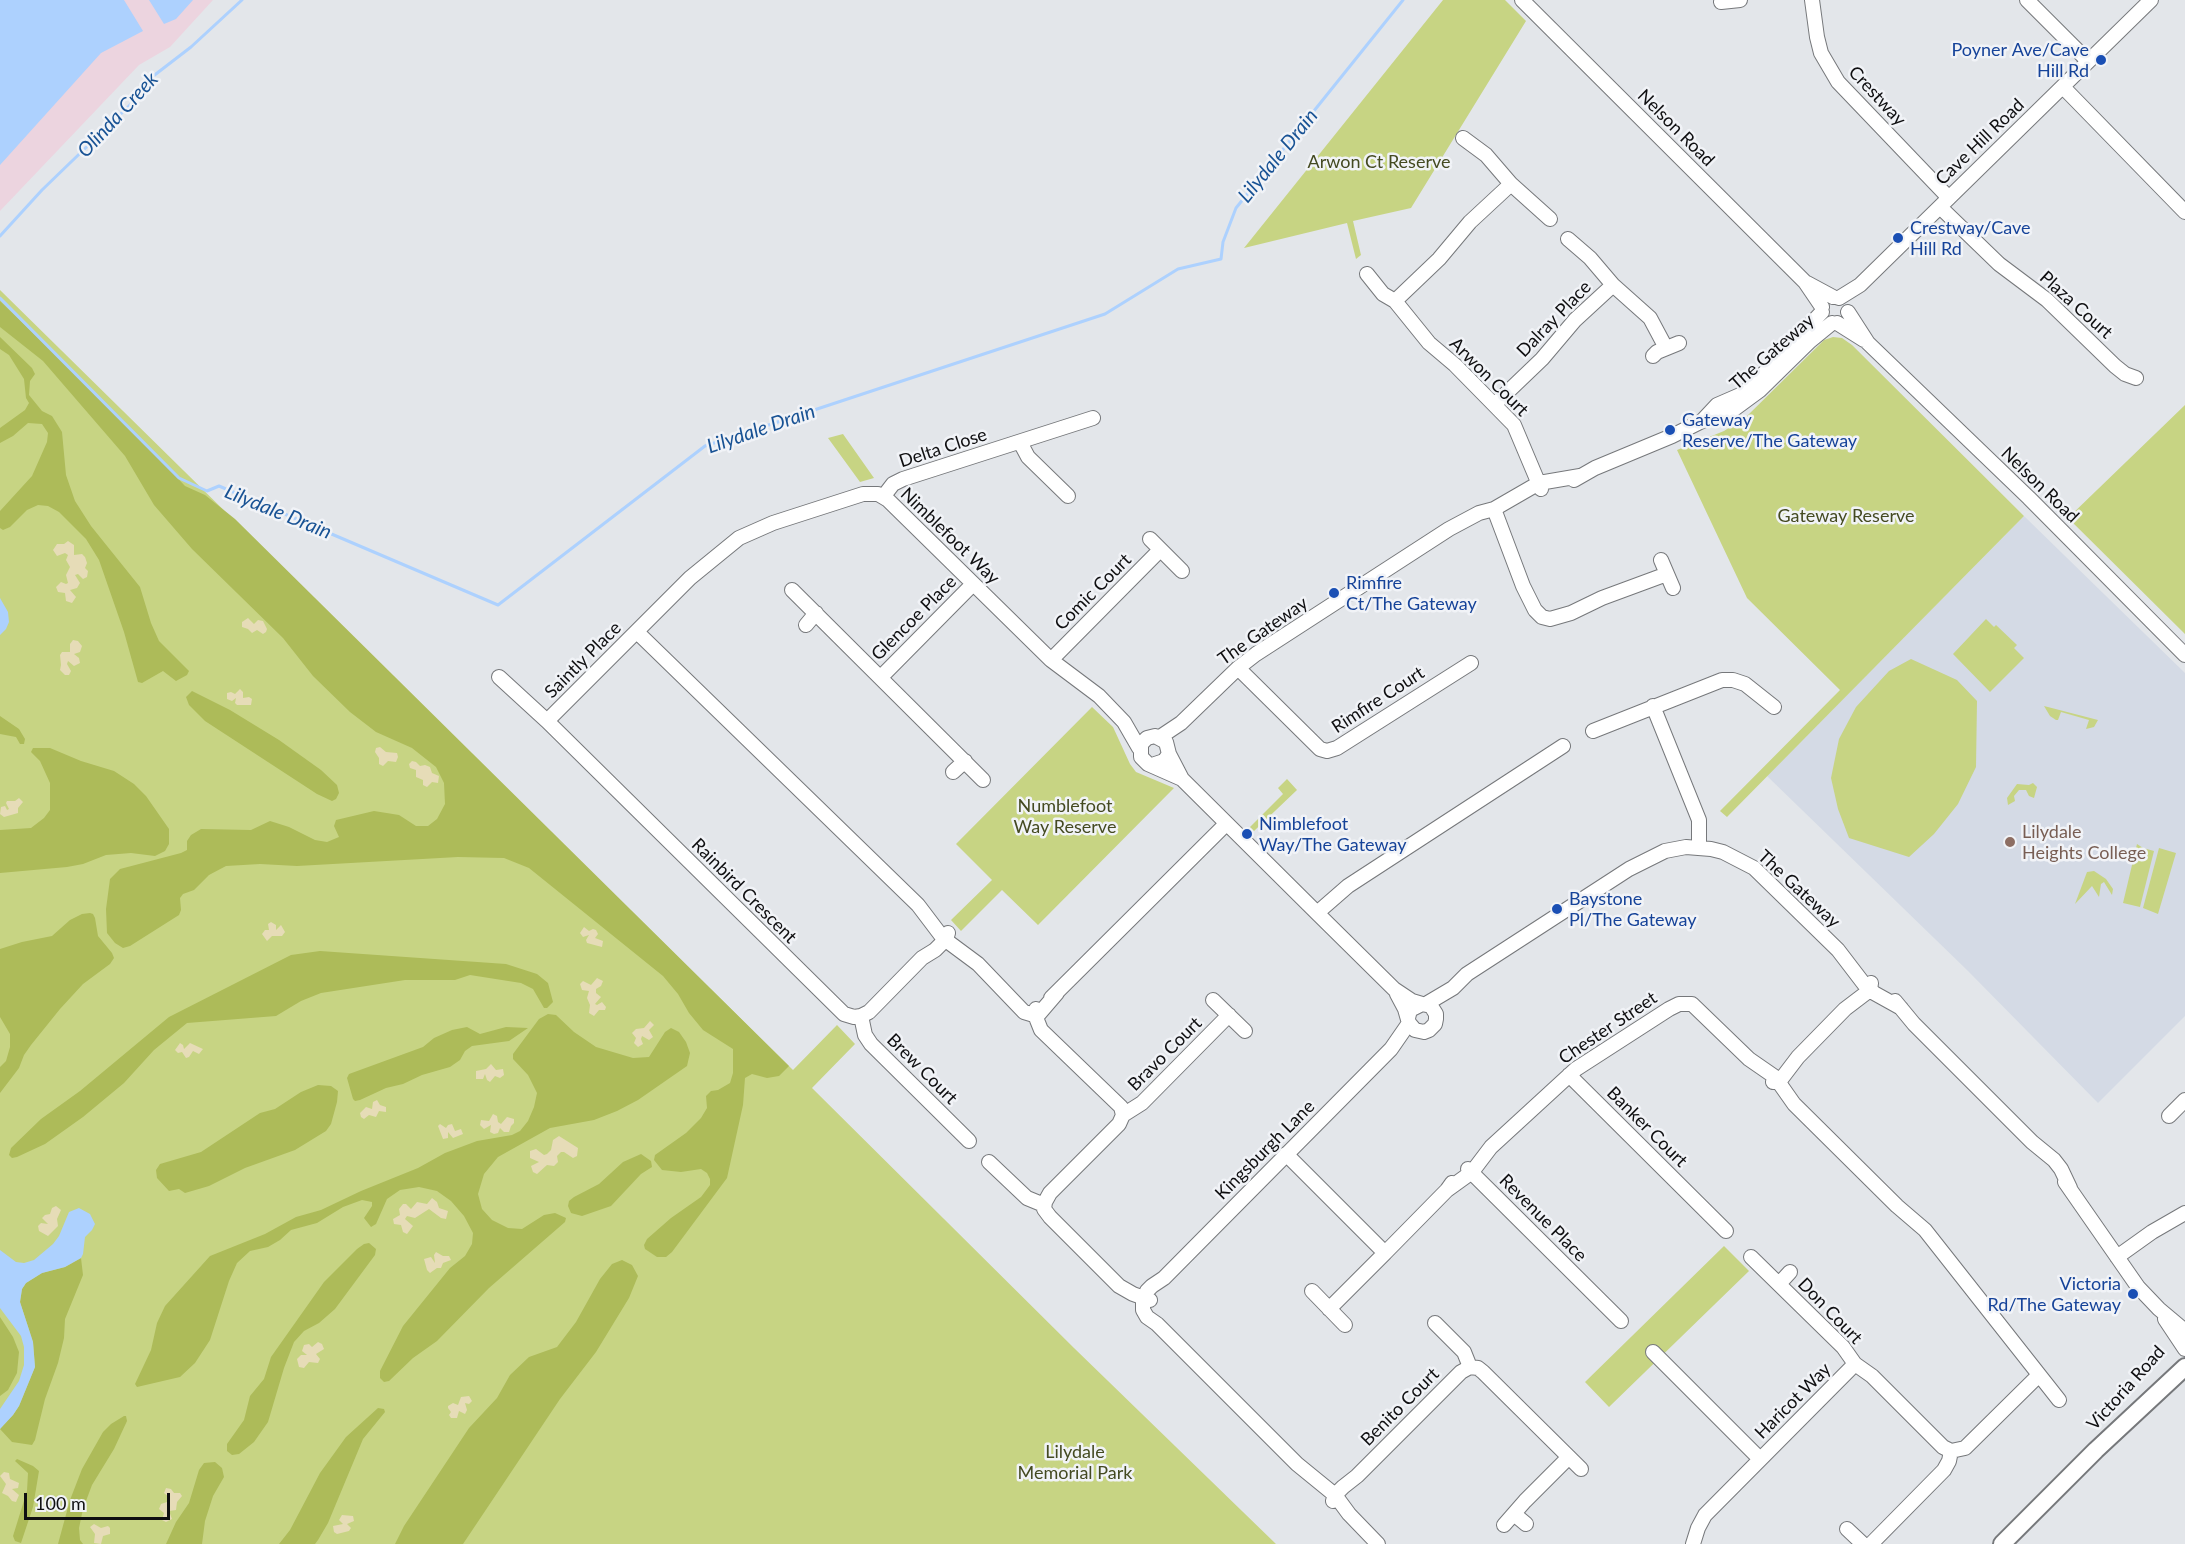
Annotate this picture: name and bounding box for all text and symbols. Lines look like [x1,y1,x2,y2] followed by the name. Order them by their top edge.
[1951,39,2089,82] place label: Poyner Ave/Cave Hill Rd
[2094,53,2108,67] marker: Poyner Ave/Cave Hill Rd
[1844,62,1910,130] street label: Crestway
[73,68,163,162] water label: Olinda Creek
[1633,85,1719,171] street label: Nelson Road
[1931,94,2029,190] street label: Cave Hill Road
[1233,104,1323,208] water label: Lilydale Drain
[1308,151,1450,173] park label: Arwon Ct Reserve
[1910,217,2031,260] place label: Crestway/Cave Hill Rd
[1891,231,1905,245] marker: Crestway/Cave Hill Rd
[2035,267,2117,343] street label: Plaza Court
[1512,276,1596,362] street label: Dalray Place
[1726,310,1818,394] street label: The Gateway
[1445,333,1533,421] street label: Arwon Court
[704,399,818,459] water label: Lilydale Drain
[1682,409,1857,452] place label: Gateway Reserve/The Gateway
[1663,423,1677,437] marker: Gateway Reserve/The Gateway
[896,424,990,472] street label: Delta Close
[1997,443,2083,527] street label: Nelson Road
[221,480,335,544] water label: Lilydale Drain
[896,483,1004,589] street label: Nimblefoot Way
[1778,505,1914,527] park label: Gateway Reserve
[1050,549,1136,635] street label: Comic Court
[867,571,961,665] street label: Glencoe Place
[1346,572,1477,614] place label: Rimfire Ct/The Gateway
[1327,586,1341,600] marker: Rimfire Ct/The Gateway
[1214,592,1312,670] street label: The Gateway
[540,617,626,703] street label: Saintly Place
[1328,662,1428,738] street label: Rimfire Court
[1014,795,1116,838] park label: Numblefoot Way Reserve
[1259,813,1407,856] place label: Nimblefoot Way/The Gateway
[2022,821,2146,864] place label: Lilydale Heights College
[1240,827,1254,841] marker: Nimblefoot Way/The Gateway
[687,834,801,948] street label: Rainbird Crescent
[2003,835,2017,849] marker: Lilydale Heights College
[1753,845,1845,933] street label: The Gateway
[1569,888,1697,930] place label: Baystone Pl/The Gateway
[1550,902,1564,916] marker: Baystone Pl/The Gateway
[1555,987,1661,1069] street label: Chester Street
[1124,1013,1206,1095] street label: Bravo Court
[882,1029,962,1109] street label: Brew Court
[1602,1082,1692,1172] street label: Banker Court
[1211,1096,1319,1204] street label: Kingsburgh Lane
[1495,1170,1591,1266] street label: Revenue Place
[1793,1273,1867,1349] street label: Don Court
[1988,1273,2121,1316] place label: Victoria Rd/The Gateway
[2126,1287,2140,1301] marker: Victoria Rd/The Gateway
[2082,1341,2170,1435] street label: Victoria Road
[1751,1359,1835,1443] street label: Haricot Way
[1356,1363,1444,1451] street label: Benito Court
[1018,1441,1132,1484] park label: Lilydale Memorial Park
[27,1481,172,1519] scale bar
[35,1492,86,1514] text: 100 m

